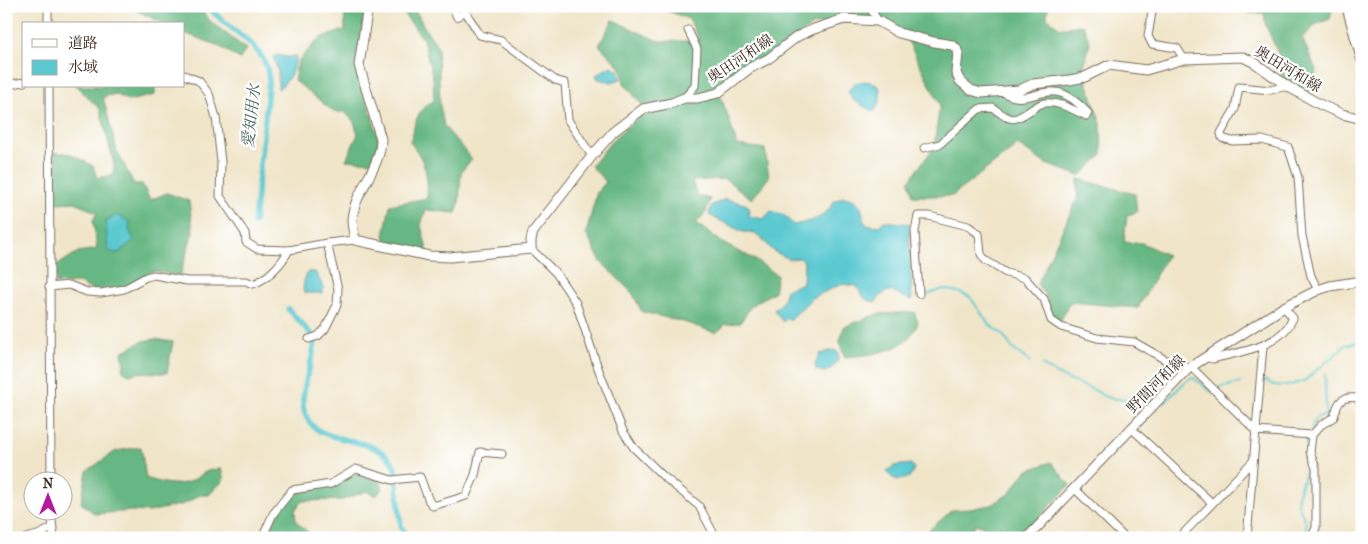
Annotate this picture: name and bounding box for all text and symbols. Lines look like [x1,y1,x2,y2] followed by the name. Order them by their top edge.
[22,22,185,88] legend
[704,31,776,87] street label: 奥田河和線
[68,34,98,52] text: 道路
[1251,42,1325,96] street label: 奥田河和線
[68,58,98,76] text: 水域
[238,81,264,149] water label: 愛知用水
[1123,351,1189,417] street label: 野間河和線
[22,472,72,522] north arrow
[43,475,54,492] text: N

